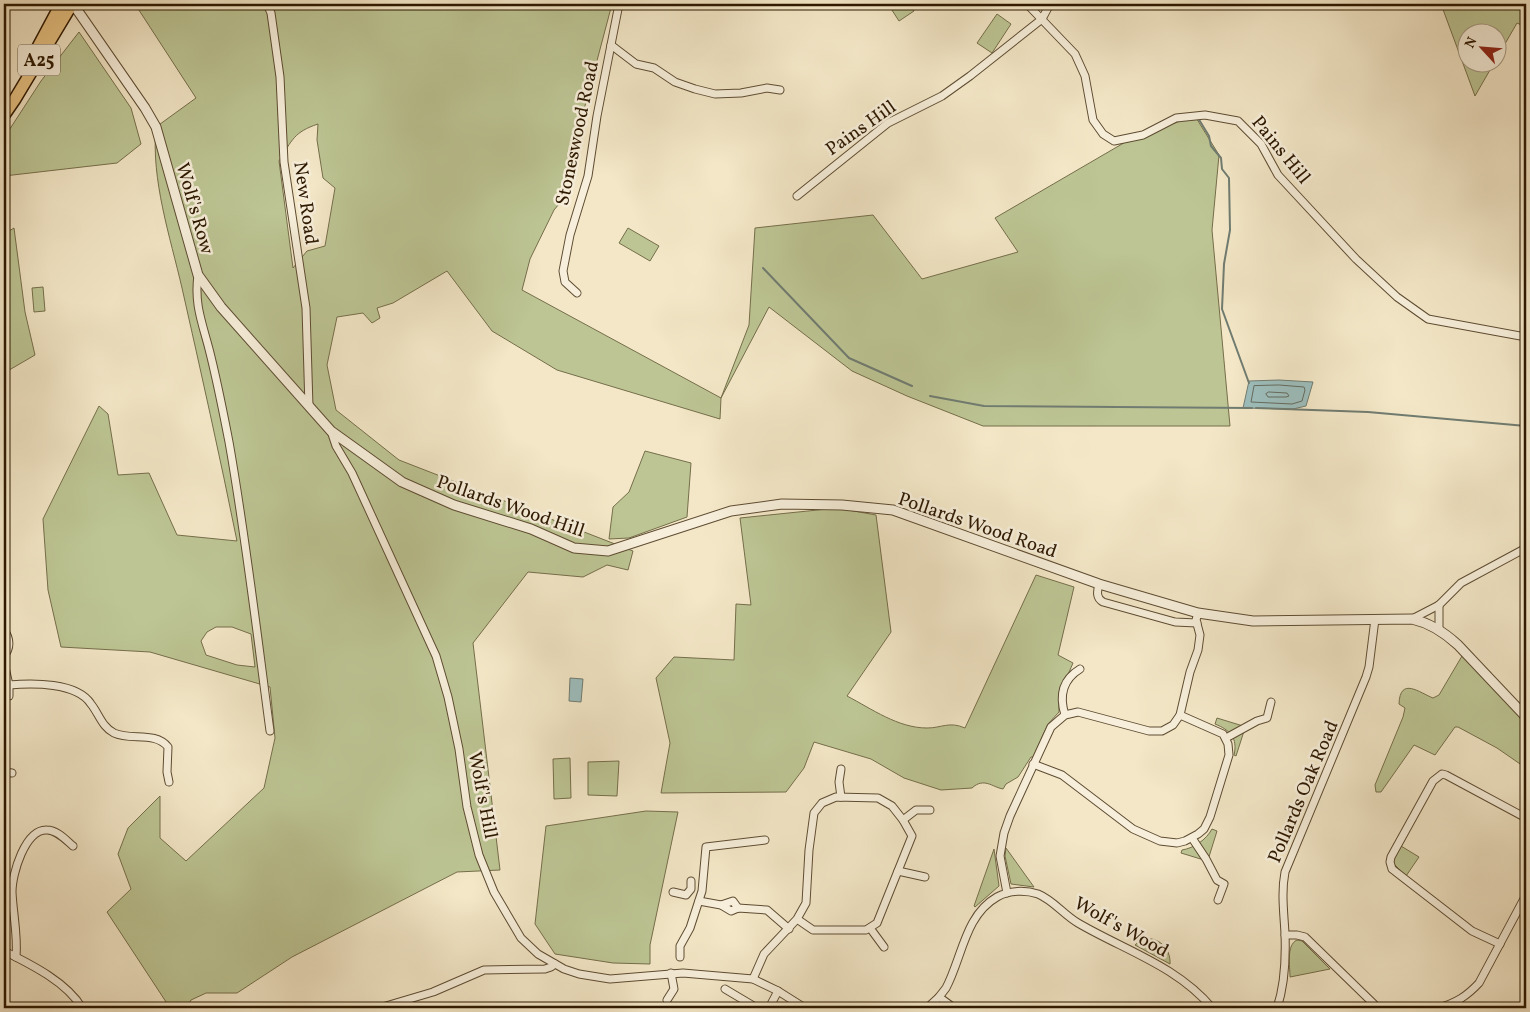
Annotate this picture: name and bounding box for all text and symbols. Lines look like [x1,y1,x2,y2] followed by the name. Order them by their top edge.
[1458,22,1508,72] north arrow
[1461,34,1482,52] text: N
[18,44,60,76] road number: A25
[550,59,606,208] street label: Stoneswood Road
[821,95,902,162] street label: Pains Hill
[1245,111,1316,190] street label: Pains Hill
[169,160,220,258] street label: Wolf's Row
[286,160,324,247] street label: New Road
[433,469,588,545] street label: Pollards Wood Hill
[894,486,1060,565] street label: Pollards Wood Road
[1262,717,1346,867] street label: Pollards Oak Road
[461,750,503,841] street label: Wolf's Hill
[1069,891,1173,964] street label: Wolf's Wood

